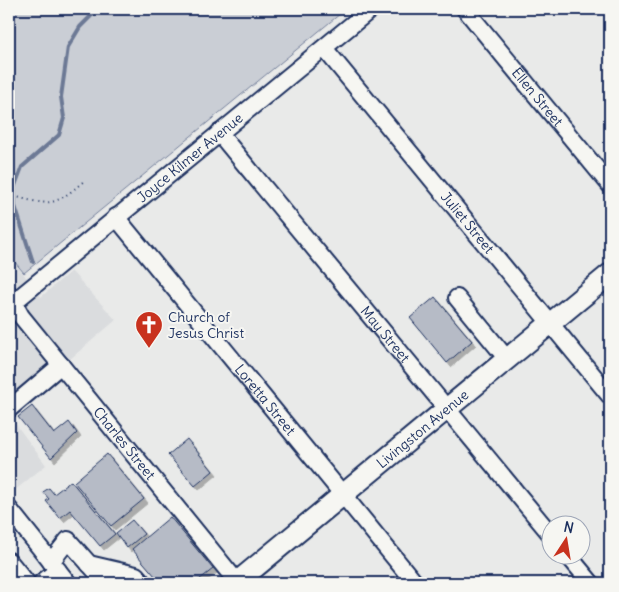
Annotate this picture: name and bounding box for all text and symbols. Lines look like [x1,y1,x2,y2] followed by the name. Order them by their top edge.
[508,64,567,130] street label: Ellen Street
[133,109,246,206] street label: Joyce Kilmer Avenue
[437,188,498,257] street label: Juliet Street
[357,302,414,366] street label: May Street
[168,308,244,342] place label: Church of Jesus Christ
[134,310,164,349] church icon: Church of Jesus Christ
[231,361,300,439] street label: Loretta Street
[373,386,472,472] street label: Livingston Avenue
[89,403,159,484] street label: Charles Street
[542,514,592,564] north arrow
[562,517,575,537] text: N

